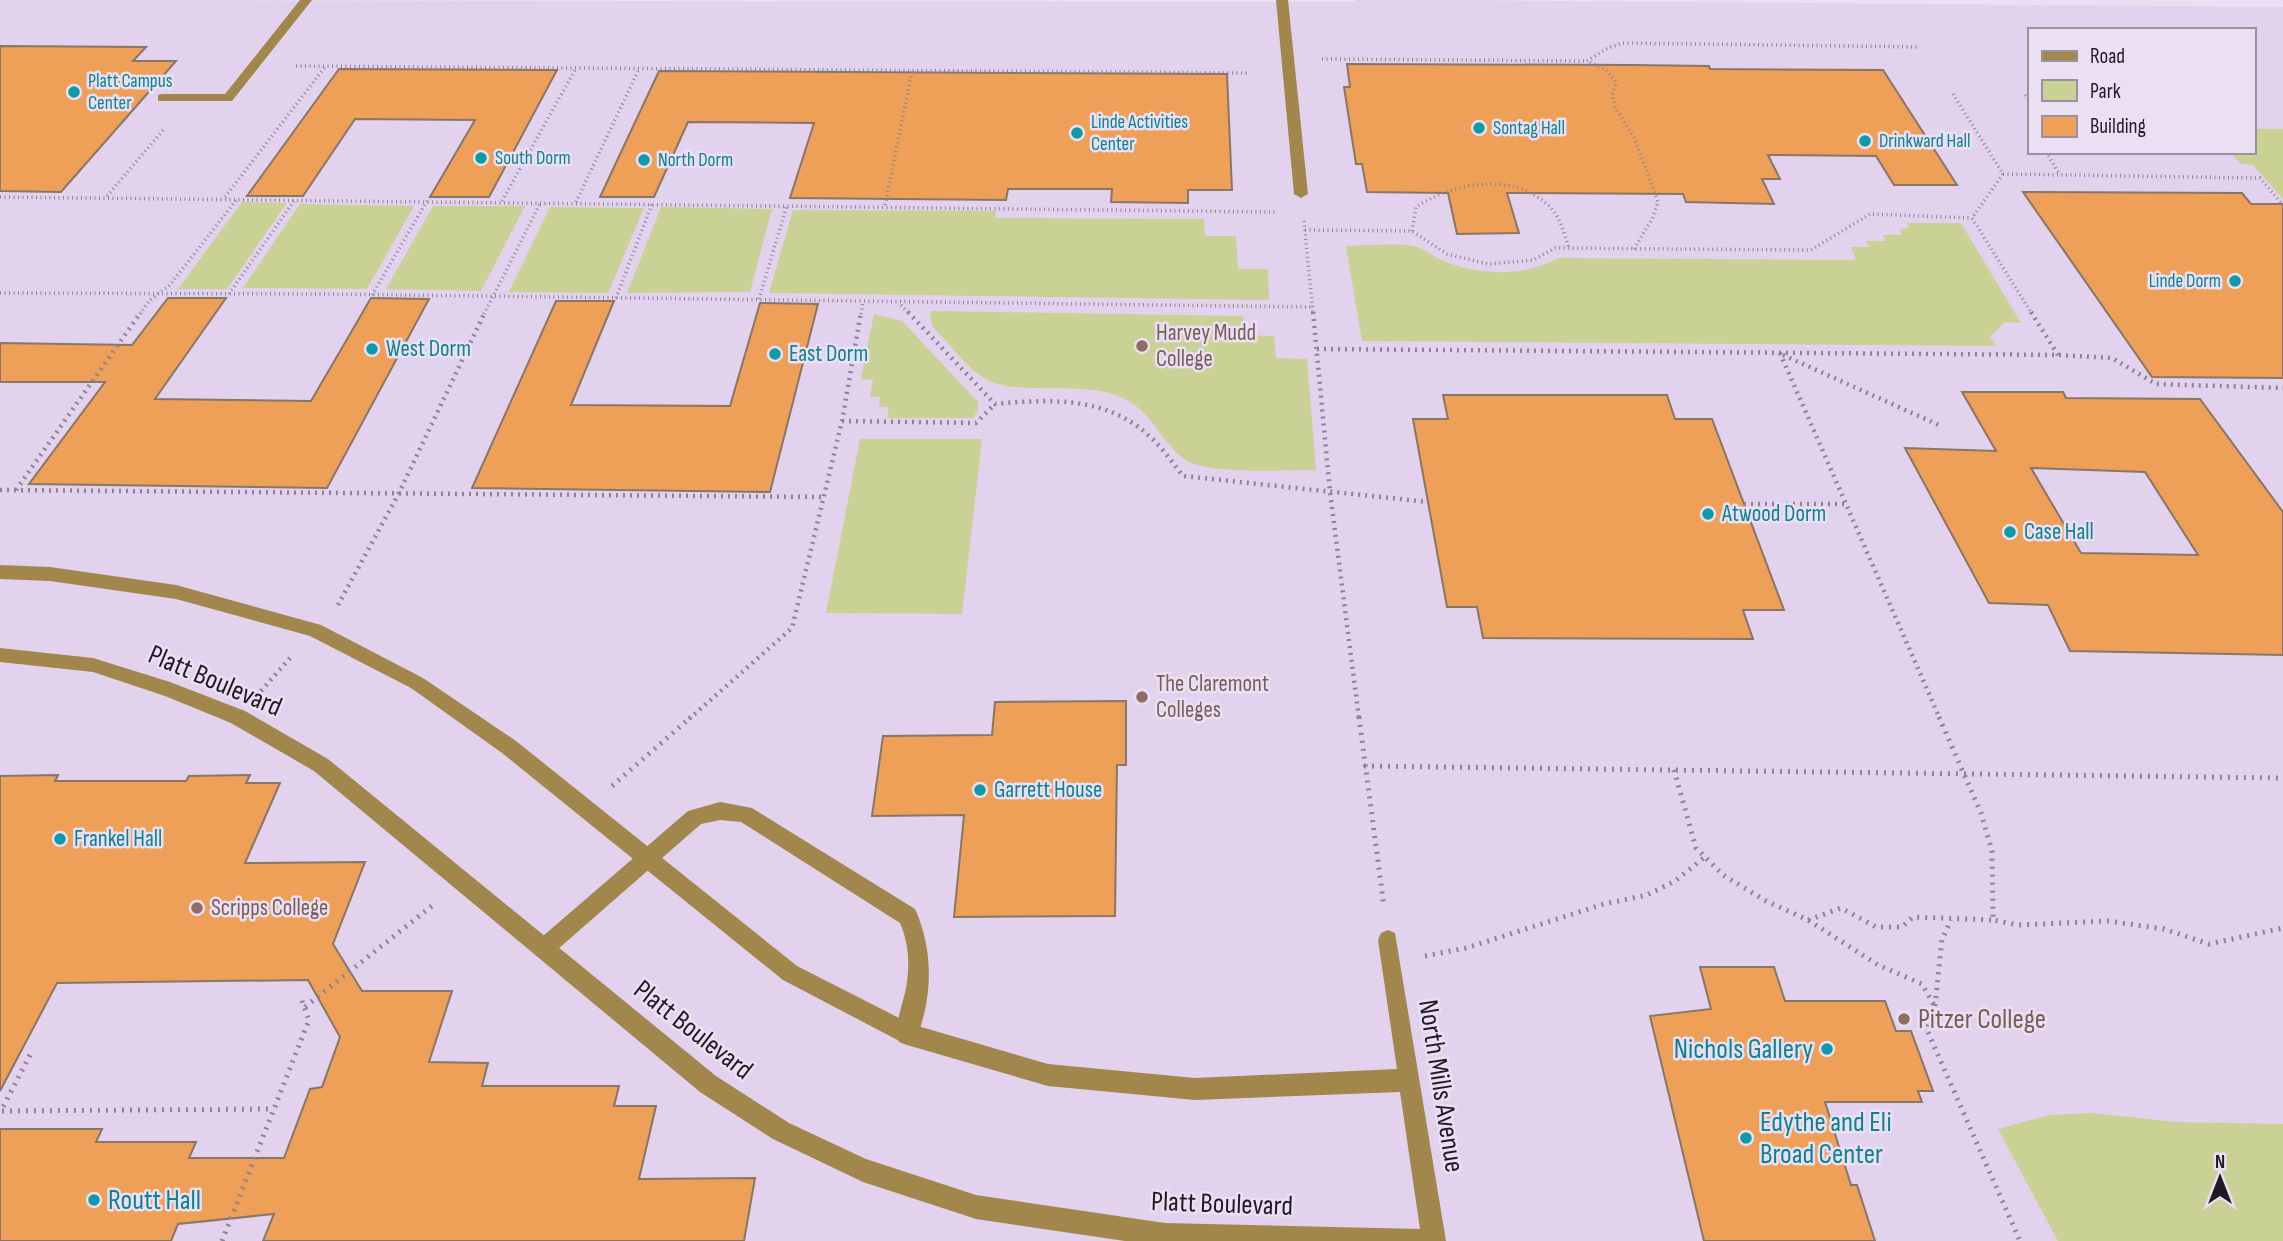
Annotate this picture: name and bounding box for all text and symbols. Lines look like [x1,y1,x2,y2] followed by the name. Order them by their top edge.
[2028,28,2255,154] legend
[2090,44,2125,69] text: Road
[88,70,173,115] place label: Platt Campus Center
[2090,79,2121,104] text: Park
[66,84,82,100] marker: Platt Campus Center
[1091,111,1188,156] place label: Linde Activities Center
[2090,114,2146,139] text: Building
[1493,117,1565,140] place label: Sontag Hall
[1471,120,1487,136] marker: Sontag Hall
[1069,125,1085,141] marker: Linde Activities Center
[1879,130,1971,153] place label: Drinkward Hall
[1857,133,1873,149] marker: Drinkward Hall
[495,147,571,170] place label: South Dorm
[658,149,733,172] place label: North Dorm
[473,150,489,166] marker: South Dorm
[636,152,652,168] marker: North Dorm
[2149,270,2221,293] place label: Linde Dorm
[2227,273,2243,289] marker: Linde Dorm
[1156,319,1256,373] place label: Harvey Mudd College
[386,335,471,363] place label: West Dorm
[1134,338,1150,354] marker: Harvey Mudd College
[789,340,868,368] place label: East Dorm
[364,341,380,357] marker: West Dorm
[767,346,783,362] marker: East Dorm
[1721,500,1826,528] place label: Atwood Dorm
[1700,506,1716,522] marker: Atwood Dorm
[2024,518,2094,546] place label: Case Hall
[2002,524,2018,540] marker: Case Hall
[143,638,287,724] street label: Platt Boulevard
[1156,670,1269,724] place label: The Claremont Colleges
[1134,689,1150,705] marker: The Claremont Colleges
[994,776,1102,804] place label: Garrett House
[972,782,988,798] marker: Garrett House
[74,825,162,853] place label: Frankel Hall
[52,831,68,847] marker: Frankel Hall
[211,894,328,922] place label: Scripps College
[189,900,205,916] marker: Scripps College
[627,973,759,1087] street label: Platt Boulevard
[1411,997,1471,1175] street label: North Mills Avenue
[1918,1003,2046,1036] place label: Pitzer College
[1896,1011,1912,1027] marker: Pitzer College
[1674,1033,1813,1066] place label: Nichols Gallery
[1819,1041,1835,1057] marker: Nichols Gallery
[1760,1106,1892,1171] place label: Edythe and Eli Broad Center
[1738,1130,1754,1146] marker: Edythe and Eli Broad Center
[2185,1143,2255,1213] north arrow
[2215,1151,2225,1174] text: N
[108,1184,201,1217] place label: Routt Hall
[1151,1185,1293,1223] street label: Platt Boulevard
[86,1192,102,1208] marker: Routt Hall

